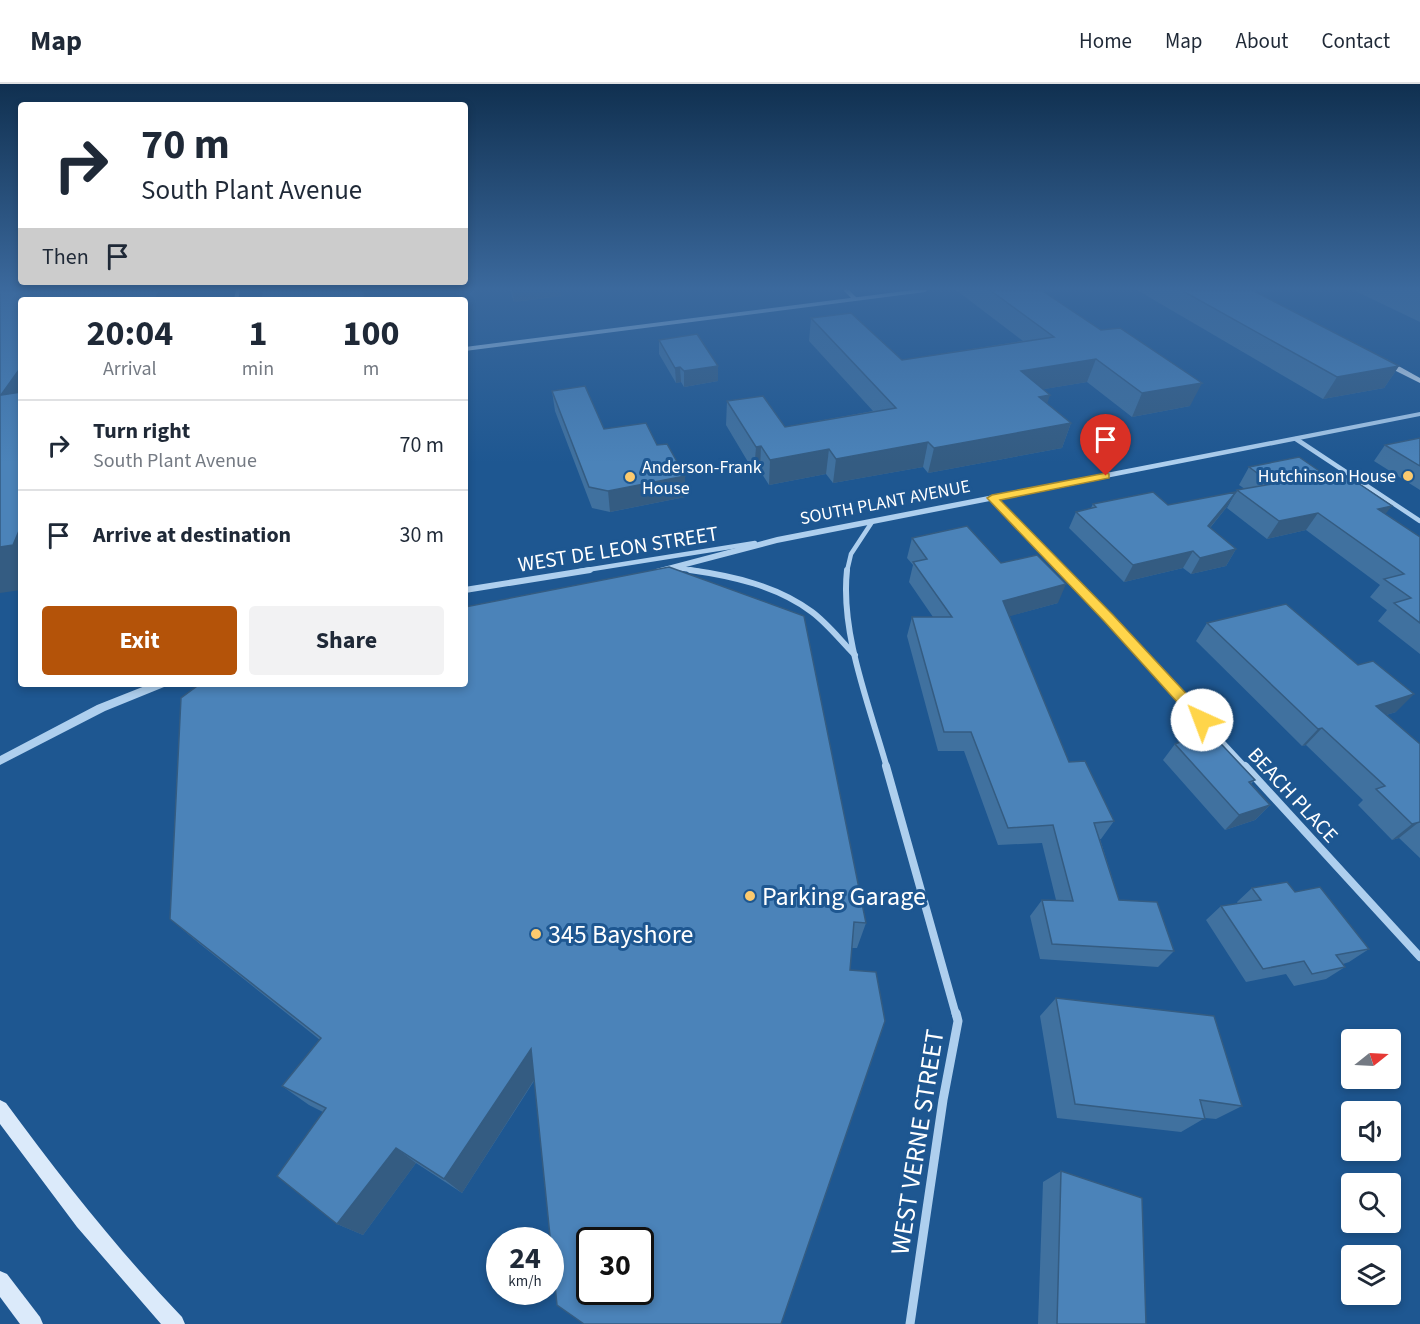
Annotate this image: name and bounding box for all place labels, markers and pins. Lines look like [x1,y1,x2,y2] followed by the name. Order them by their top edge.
[1080,414,1131,476] pin
[642,455,762,501] place label: Anderson-Frank House
[1258,464,1396,489] place label: Hutchinson House
[1401,469,1415,483] marker: Hutchinson House
[623,470,637,484] marker: Anderson-Frank House
[762,878,926,915] place label: Parking Garage
[743,889,757,903] marker: Parking Garage
[548,916,693,953] place label: 345 Bayshore
[529,927,543,941] marker: 345 Bayshore

